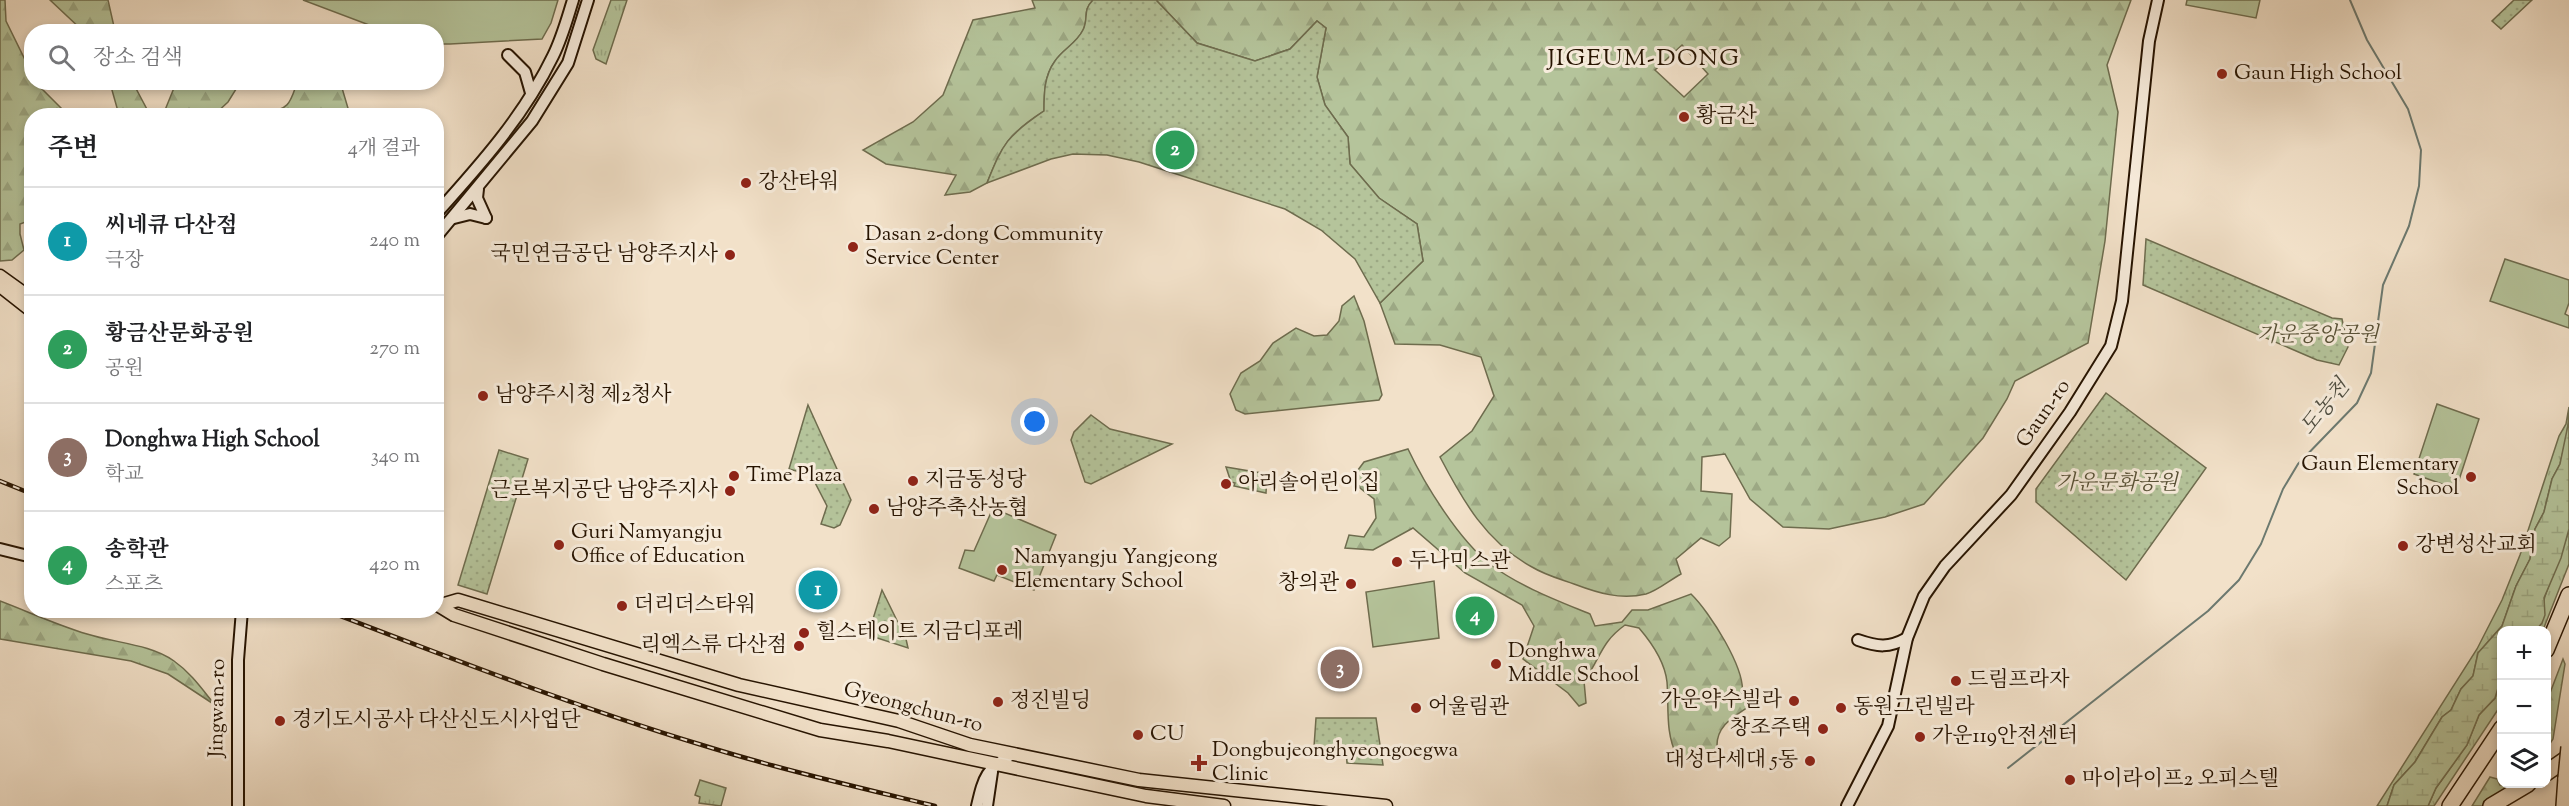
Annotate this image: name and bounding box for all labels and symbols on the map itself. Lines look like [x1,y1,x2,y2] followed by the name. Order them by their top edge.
[1546,42,1740,76] district label: JIGEUM-DONG
[2234,59,2402,89] place label: Gaun High School
[2215,67,2229,81] marker: Gaun High School
[1696,102,1758,132] place label: 황금산
[1677,110,1691,124] marker: 황금산
[1156,128,1194,172] pin: 2
[758,168,839,198] place label: 강산타워
[739,176,753,190] marker: 강산타워
[865,220,1104,274] place label: Dasan 2-dong Community Service Center
[490,240,719,270] place label: 국민연금공단 남양주지사
[846,240,860,254] marker: Dasan 2-dong Community Service Center
[723,248,737,262] marker: 국민연금공단 남양주지사
[2257,321,2381,351] park label: 가운중앙공원
[2294,372,2360,443] water label: 도농천
[2010,374,2078,454] street label: Gaun-ro
[495,381,672,411] place label: 남양주시청 제2청사
[476,389,490,403] marker: 남양주시청 제2청사
[1020,407,1049,436] your location
[2301,450,2460,504] place label: Gaun Elementary School
[746,461,842,491] place label: Time Plaza
[925,466,1027,496] place label: 지금동성당
[727,469,741,483] marker: Time Plaza
[1238,469,1380,499] place label: 아리솔어린이집
[2056,469,2180,499] park label: 가운문화공원
[2464,470,2478,484] marker: Gaun Elementary School
[906,474,920,488] marker: 지금동성당
[490,476,719,506] place label: 근로복지공단 남양주지사
[1219,477,1233,491] marker: 아리솔어린이집
[723,484,737,498] marker: 근로복지공단 남양주지사
[886,494,1028,524] place label: 남양주축산농협
[867,502,881,516] marker: 남양주축산농협
[571,518,745,572] place label: Guri Namyangju Office of Education
[2415,531,2537,561] place label: 강변성산교회
[552,538,566,552] marker: Guri Namyangju Office of Education
[2396,539,2410,553] marker: 강변성산교회
[1014,543,1217,597] place label: Namyangju Yangjeong Elementary School
[1409,547,1511,577] place label: 두나미스관
[1390,555,1404,569] marker: 두나미스관
[995,563,1009,577] marker: Namyangju Yangjeong Elementary School
[798,568,838,612] pin: 1
[1278,569,1340,599] place label: 창의관
[1344,577,1358,591] marker: 창의관
[634,591,756,621] place label: 더리더스타워
[1456,594,1494,638] pin: 4
[615,599,629,613] marker: 더리더스타워
[816,618,1023,648] place label: 힐스테이트 지금디포레
[797,626,811,640] marker: 힐스테이트 지금디포레
[641,631,787,661] place label: 리엑스류 다산점
[1508,637,1639,691] place label: Donghwa Middle School
[792,639,806,653] marker: 리엑스류 다산점
[1320,646,1360,692] pin: 3
[1489,657,1503,671] marker: Donghwa Middle School
[202,658,234,759] street label: Jingwan-ro
[1968,666,2070,696] place label: 드림프라자
[1949,674,1963,688] marker: 드림프라자
[840,675,986,741] street label: Gyeongchun-ro
[1660,686,1783,716] place label: 가운약수빌라
[1010,687,1091,717] place label: 정진빌딩
[1428,693,1510,723] place label: 어울림관
[1853,693,1975,723] place label: 동원그린빌라
[1787,694,1801,708] marker: 가운약수빌라
[991,695,1005,709] marker: 정진빌딩
[1409,701,1423,715] marker: 어울림관
[1834,701,1848,715] marker: 동원그린빌라
[292,706,581,736] place label: 경기도시공사 다산신도시사업단
[273,714,287,728] marker: 경기도시공사 다산신도시사업단
[1730,714,1811,744] place label: 창조주택
[1150,720,1184,750] place label: CU
[1816,722,1830,736] marker: 창조주택
[1932,722,2078,752] place label: 가운119안전센터
[1131,728,1145,742] marker: CU
[1913,730,1927,744] marker: 가운119안전센터
[1212,736,1459,790] place label: Dongbujeonghyeongoegwa Clinic
[1665,746,1798,776] place label: 대성다세대 5동
[1190,754,1208,772] marker: Dongbujeonghyeongoegwa Clinic
[1803,754,1817,768] marker: 대성다세대 5동
[2082,765,2279,795] place label: 마이라이프2 오피스텔
[2063,773,2077,787] marker: 마이라이프2 오피스텔

